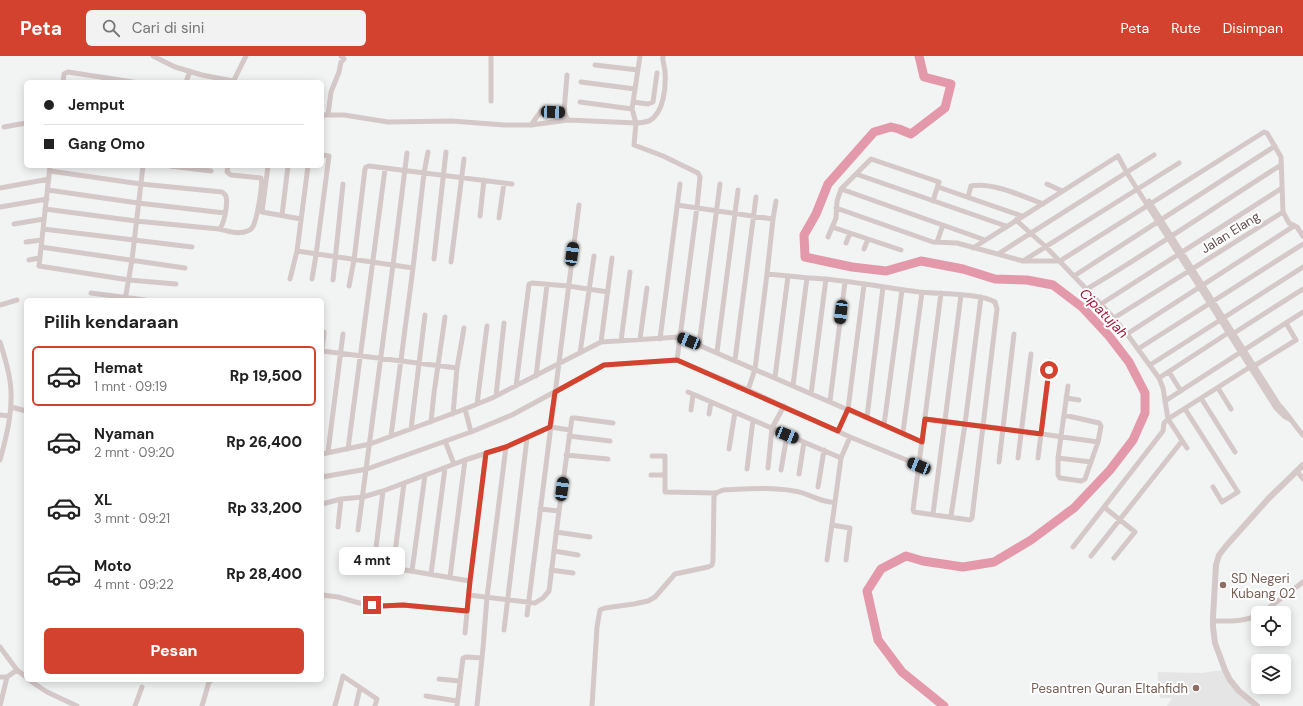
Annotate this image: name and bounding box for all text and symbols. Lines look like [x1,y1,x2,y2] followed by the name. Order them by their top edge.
[86,10,366,46] search box
[20,16,62,41] text: Peta
[100,17,122,39] icon: search
[132,18,204,38] text: Cari di sini
[1121,19,1149,37] text: Peta
[1171,19,1201,37] text: Rute
[1223,19,1283,37] text: Disimpan
[68,95,125,115] text: Jemput
[541,106,565,118] car
[68,134,145,154] text: Gang Omo
[1198,208,1263,257] street label: Jalan Elang
[564,241,580,267] car
[1076,284,1132,342] water label: Cipatujah
[834,299,848,325] car
[44,310,179,334] text: Pilih kendaraan
[676,331,702,351] car
[46,358,82,394] icon: car
[94,358,143,378] text: Hemat
[1040,361,1058,379] route start
[230,366,302,386] text: Rp 19,500
[94,378,167,395] text: 1 mnt · 09:19
[46,424,82,460] icon: car
[94,424,154,444] text: Nyaman
[774,425,800,445] car
[226,432,302,452] text: Rp 26,400
[94,444,175,461] text: 2 mnt · 09:20
[906,456,932,476] car
[554,476,570,502] car
[46,490,82,526] icon: car
[94,490,112,510] text: XL
[227,498,302,518] text: Rp 33,200
[94,510,170,527] text: 3 mnt · 09:21
[339,547,405,575] callout: 4 mnt
[353,552,391,569] text: 4 mnt
[46,556,82,592] icon: car
[94,556,132,576] text: Moto
[226,564,302,584] text: Rp 28,400
[1231,570,1295,602] place label: SD Negeri Kubang 02
[94,576,174,593] text: 4 mnt · 09:22
[1218,580,1228,590] marker: SD Negeri Kubang 02
[363,596,381,614] route end
[1251,606,1291,694] map controls
[1251,606,1291,646] button: locate
[44,628,304,674] button: Pesan
[1251,654,1291,694] button: layers
[1031,680,1188,697] place label: Pesantren Quran Eltahfidh
[1191,683,1201,693] marker: Pesantren Quran Eltahfidh

